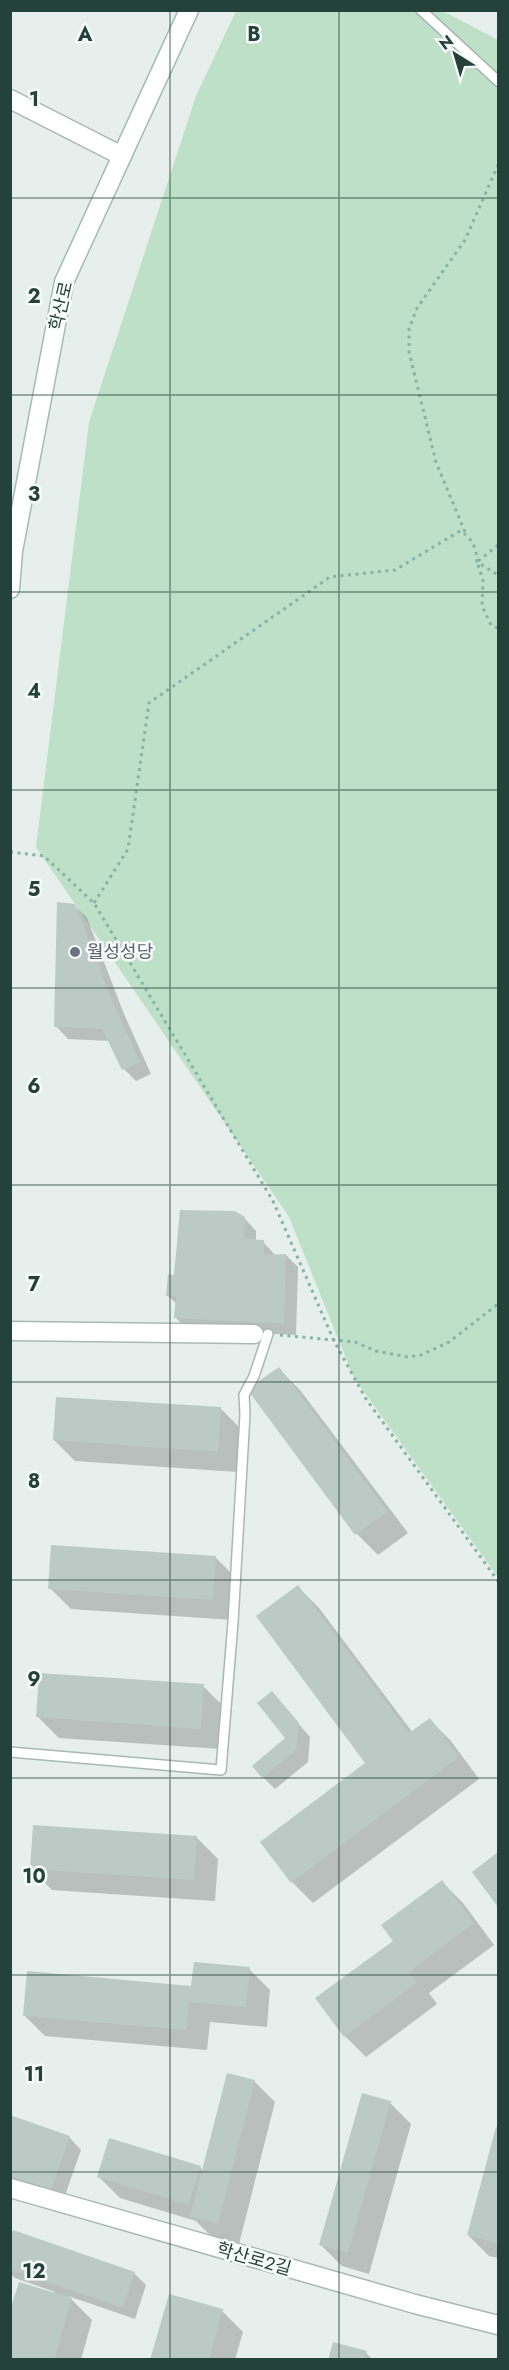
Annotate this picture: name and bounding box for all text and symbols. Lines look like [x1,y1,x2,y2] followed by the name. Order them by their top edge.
[77,20,93,49] text: A
[247,20,261,49] text: B
[425,24,485,84] north arrow
[434,29,458,55] text: N
[29,85,39,114] text: 1
[43,279,79,333] street label: 학산로
[27,282,41,311] text: 2
[28,480,40,509] text: 3
[27,677,41,706] text: 4
[28,875,41,904] text: 5
[87,939,153,965] place label: 월성성당
[68,945,82,959] marker: 월성성당
[27,1072,41,1101] text: 6
[28,1270,41,1299] text: 7
[28,1467,40,1496] text: 8
[27,1665,41,1694] text: 9
[22,1862,46,1891] text: 10
[24,2060,44,2089] text: 11
[214,2236,294,2282] street label: 학산로2길
[22,2257,46,2286] text: 12

